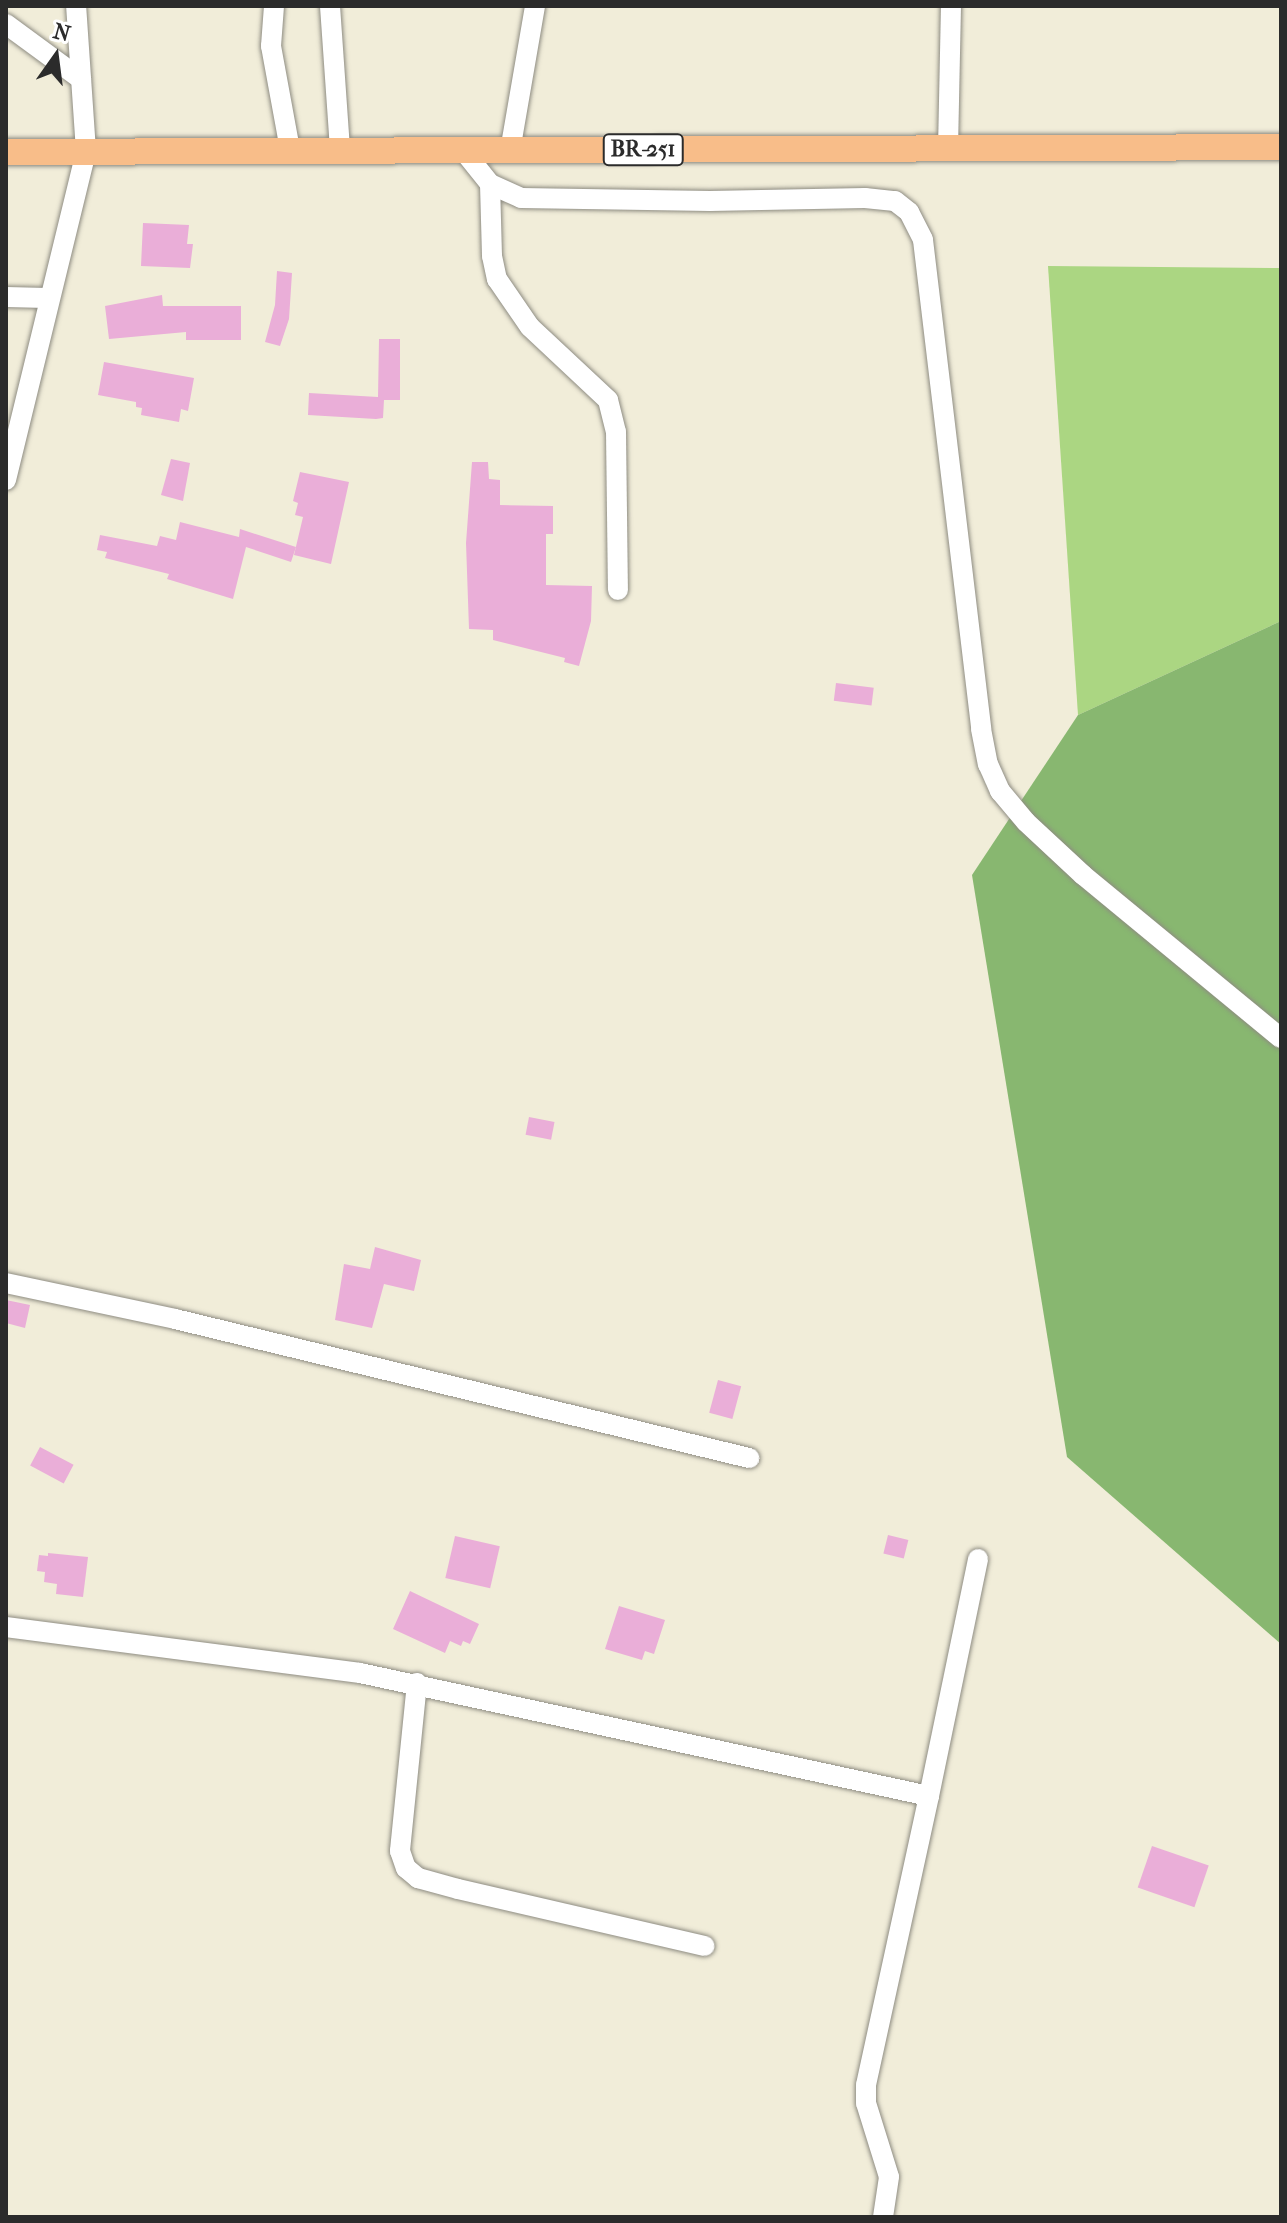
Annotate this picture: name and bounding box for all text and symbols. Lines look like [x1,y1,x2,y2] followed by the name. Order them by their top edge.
[16,16,96,96] north arrow
[51,18,73,47] text: N
[601,132,685,168] road number: BR-251

